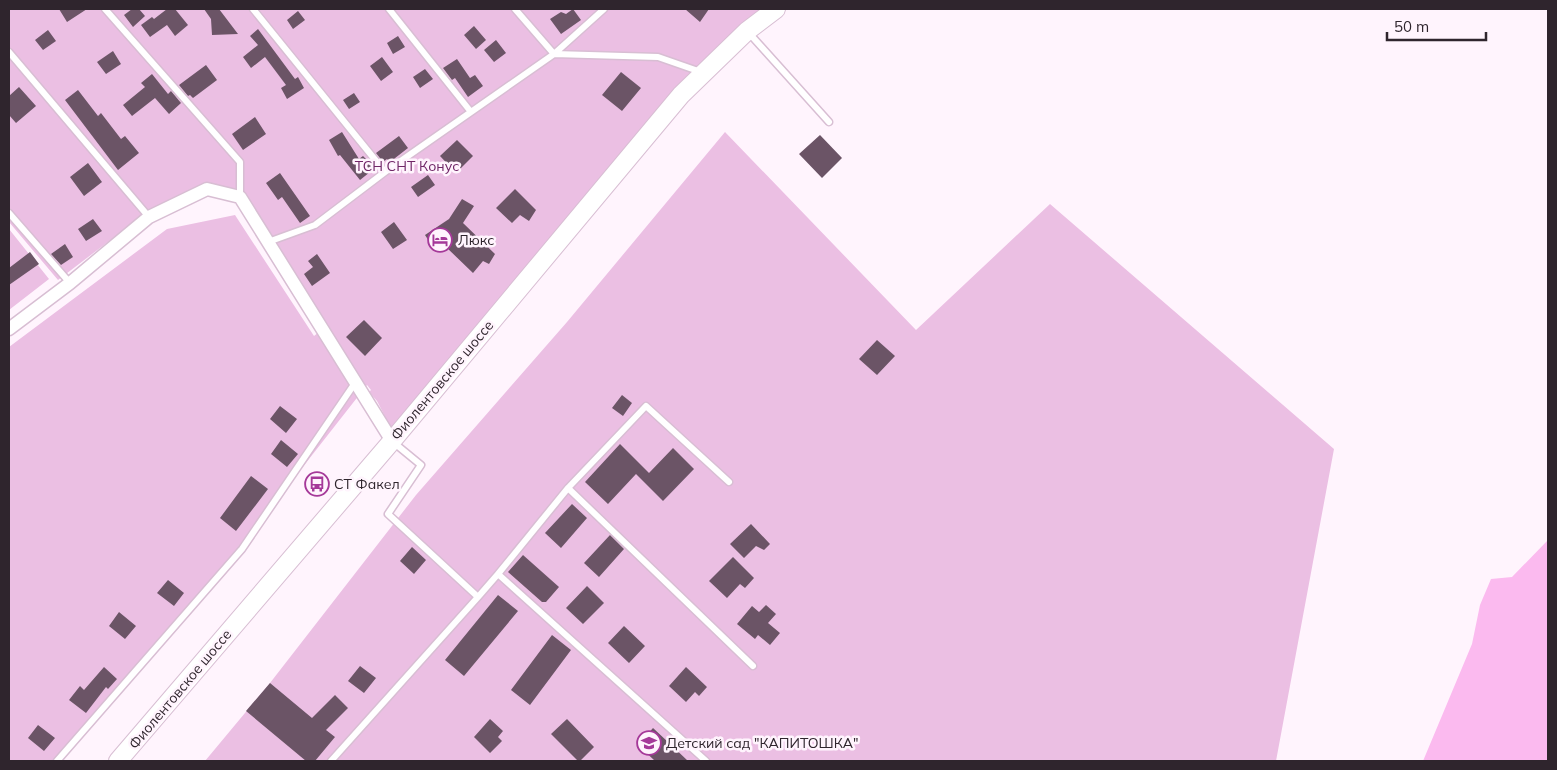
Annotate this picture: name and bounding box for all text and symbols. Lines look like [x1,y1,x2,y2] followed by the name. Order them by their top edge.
[1387,10,1486,42] scale bar
[1394,17,1429,36] text: 50 m
[355,157,459,175] park label: ТСН СНТ Конус
[427,227,453,253] hotel icon: Люкс
[458,231,494,249] place label: Люкс
[387,316,497,444] street label: Фиолентовское шоссе
[304,471,330,497] bus stop icon: СТ Факел
[334,475,400,493] place label: СТ Факел
[125,625,235,753] street label: Фиолентовское шоссе
[636,730,662,756] school or university icon: Детский сад "КАПИТОШКА"
[666,734,858,752] place label: Детский сад "КАПИТОШКА"

